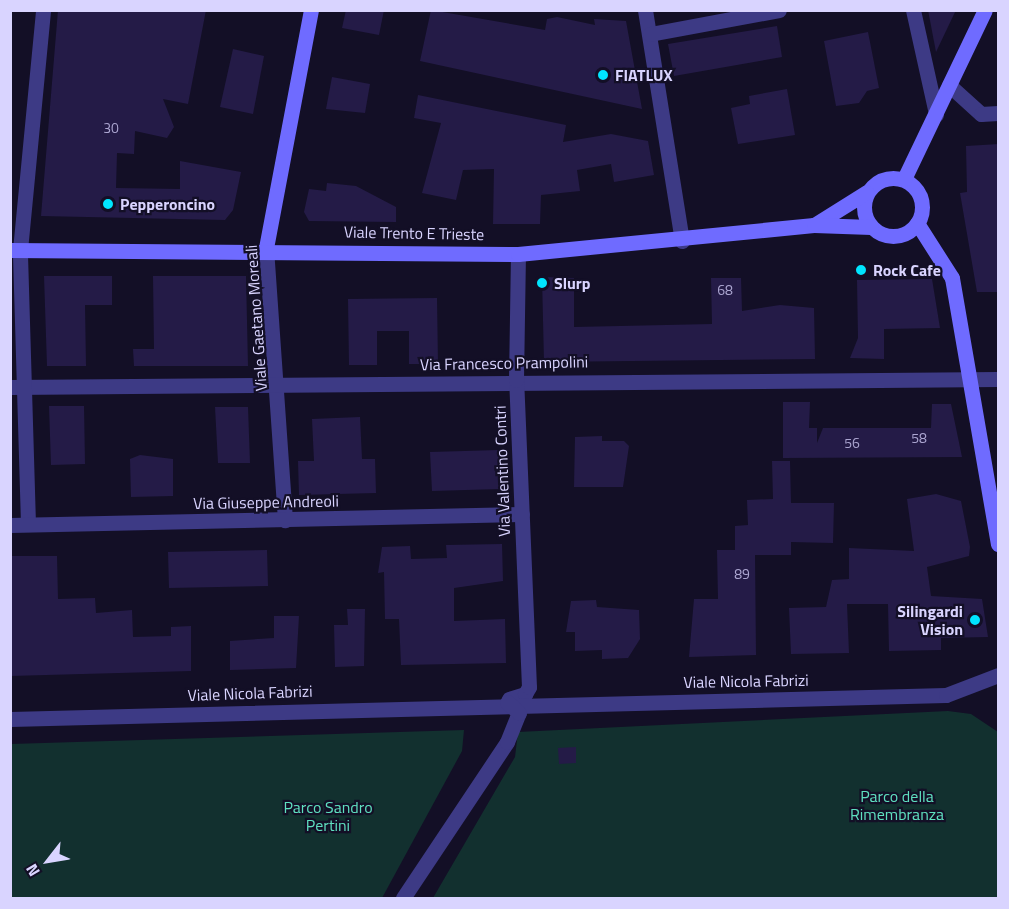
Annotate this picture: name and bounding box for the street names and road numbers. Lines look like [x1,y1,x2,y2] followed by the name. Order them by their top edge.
[344,222,484,244] street label: Viale Trento E Trieste
[241,244,271,392] street label: Viale Gaetano Moreali
[420,352,588,374] street label: Via Francesco Prampolini
[490,405,514,537] street label: Via Valentino Contri
[193,491,339,513] street label: Via Giuseppe Andreoli
[683,670,809,692] street label: Viale Nicola Fabrizi
[187,681,313,705] street label: Viale Nicola Fabrizi

